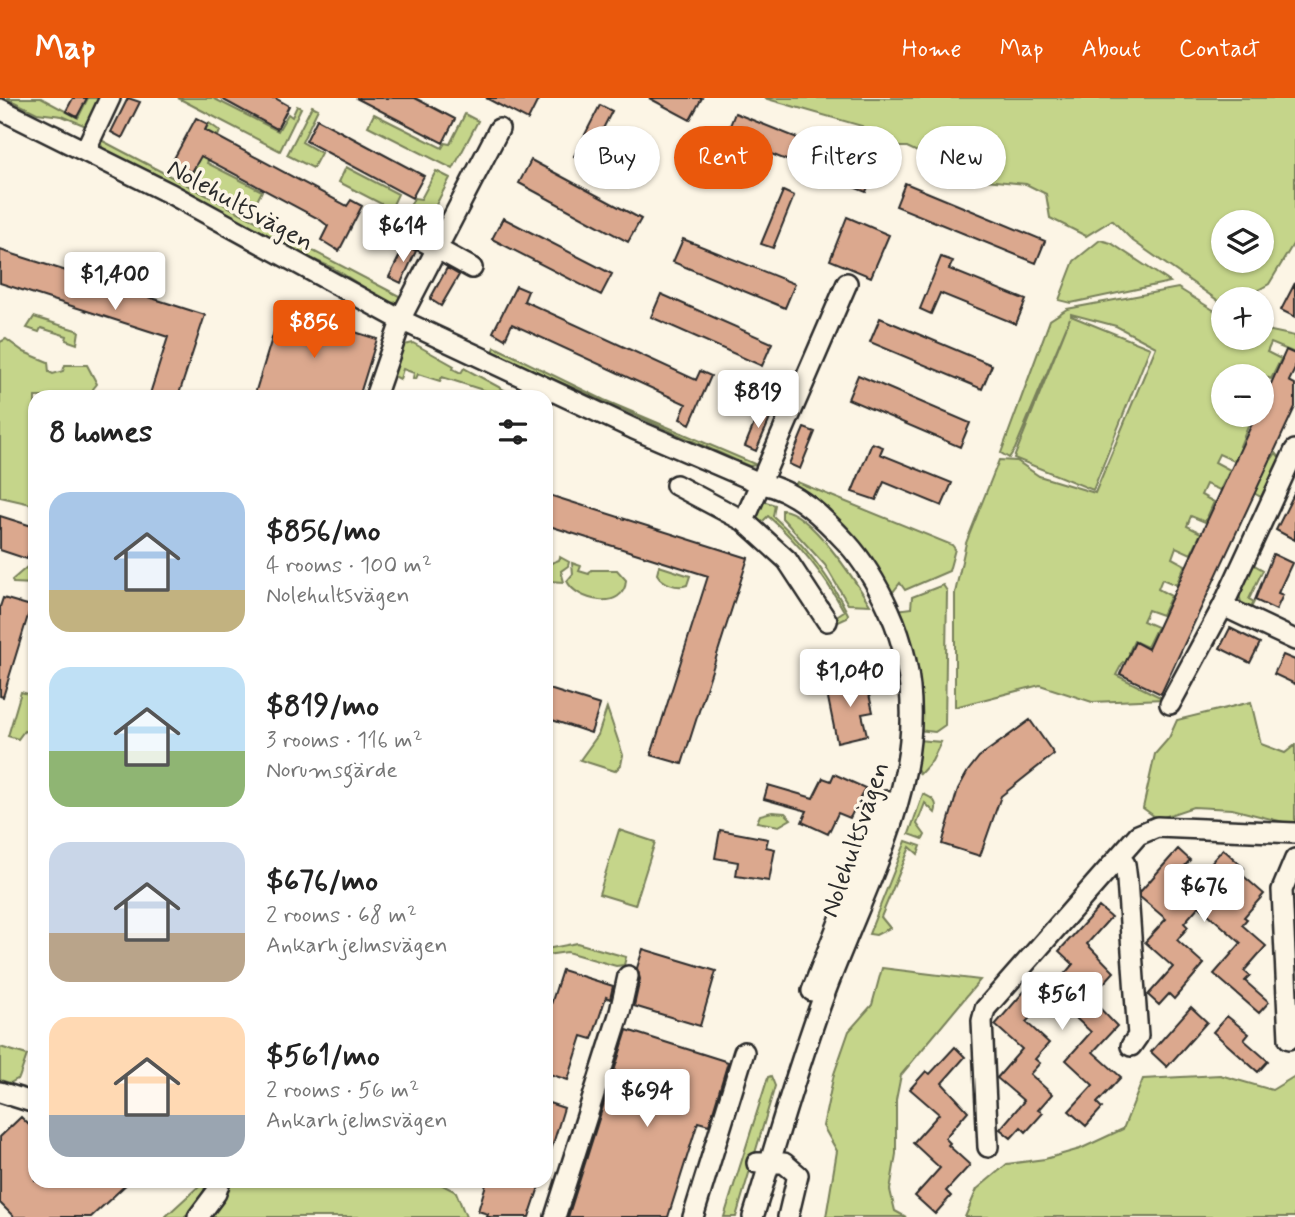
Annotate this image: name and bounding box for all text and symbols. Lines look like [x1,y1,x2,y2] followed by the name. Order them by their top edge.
[35,27,95,71] text: Map
[902,34,962,65] text: Home
[1000,34,1044,65] text: Map
[1082,34,1141,65] text: About
[1179,34,1260,65] text: Contact
[574,126,660,189] chip: Buy
[674,126,773,189] chip: Rent
[787,126,902,189] chip: Filters
[916,126,1006,189] chip: New
[161,152,319,260] street label: Nolehultsvägen
[362,204,444,264] pin: $614
[1211,210,1274,427] map controls
[1211,210,1274,273] button: layers
[379,212,427,242] text: $614
[58,252,172,312] pin: $1,400
[80,260,150,290] text: $1,400
[1211,287,1274,350] button: +
[273,300,355,360] pin: $856
[289,308,339,338] text: $856
[1211,364,1274,427] button: −
[717,370,799,430] pin: $819
[734,378,782,408] text: $819
[49,413,152,452] text: 8 homes
[494,413,532,451] icon: filters
[266,512,380,551] text: $856/mo
[105,520,189,604] icon: home
[266,551,432,581] text: 4 rooms · 100 m²
[266,581,410,611] text: Nolehultsvägen
[793,650,907,709] pin: $1,040
[816,657,884,687] text: $1,040
[266,687,379,726] text: $819/mo
[105,695,189,779] icon: home
[266,726,423,756] text: 3 rooms · 116 m²
[266,756,398,786] text: Norumsgärde
[813,757,898,922] street label: Nolehultsvägen
[266,862,378,901] text: $676/mo
[1163,864,1245,924] pin: $676
[105,870,189,954] icon: home
[1180,872,1228,902] text: $676
[266,901,417,931] text: 2 rooms · 68 m²
[266,931,448,961] text: Ankarhjelmsvägen
[1021,972,1103,1032] pin: $561
[1037,980,1087,1010] text: $561
[266,1037,380,1076] text: $561/mo
[105,1045,189,1129] icon: home
[606,1070,688,1129] pin: $694
[266,1076,419,1106] text: 2 rooms · 56 m²
[621,1077,673,1107] text: $694
[266,1106,448,1136] text: Ankarhjelmsvägen

